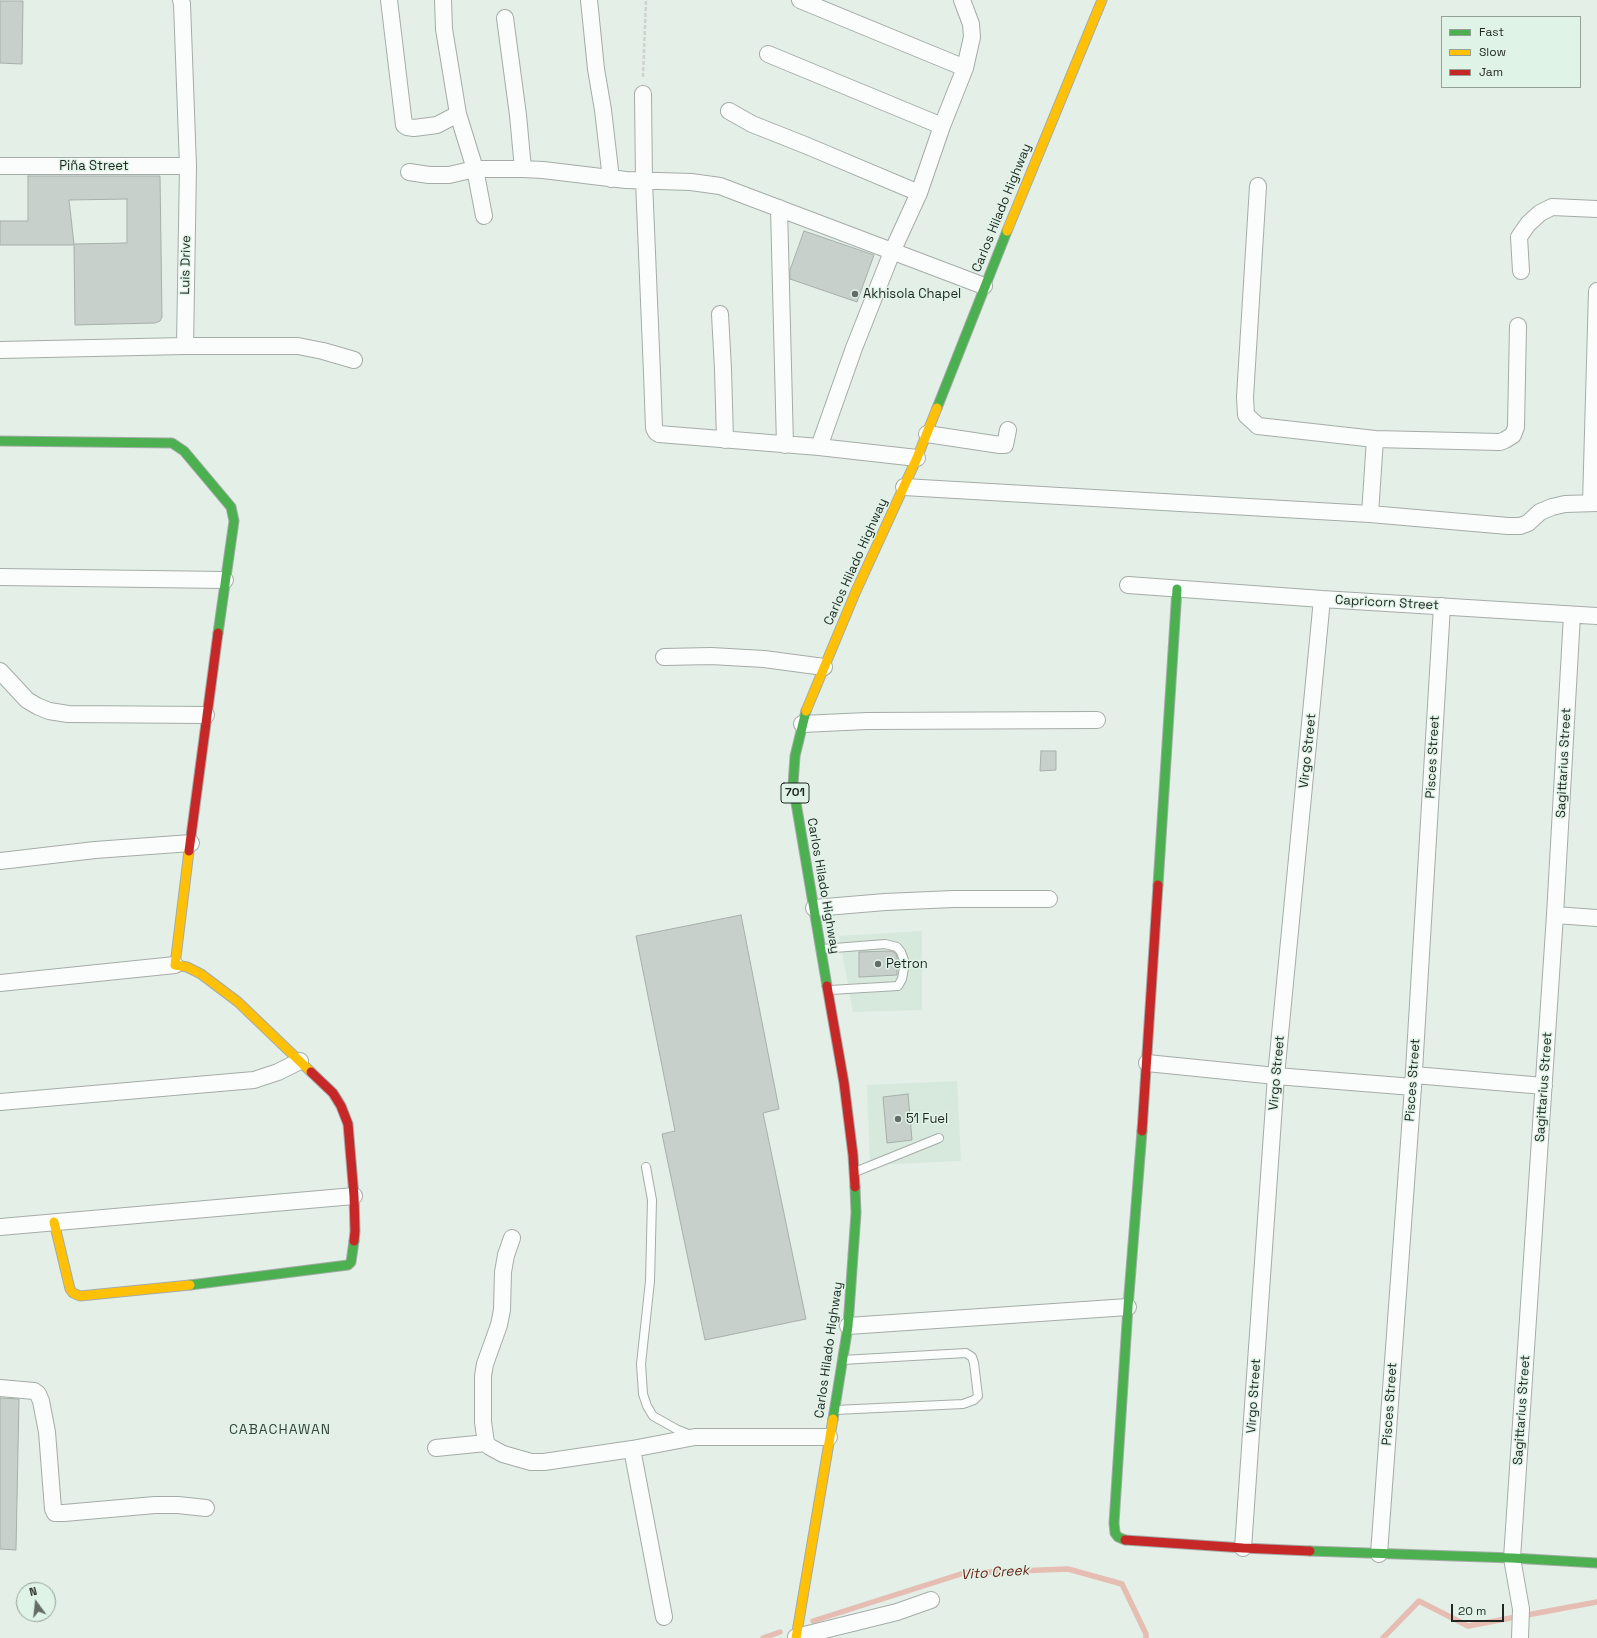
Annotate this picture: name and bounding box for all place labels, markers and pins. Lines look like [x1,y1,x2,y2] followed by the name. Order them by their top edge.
[863,286,961,302] place label: Akhisola Chapel
[850,289,860,299] marker: Akhisola Chapel
[886,956,928,972] place label: Petron
[873,959,883,969] marker: Petron
[906,1111,948,1127] place label: 51 Fuel
[893,1114,903,1124] marker: 51 Fuel

